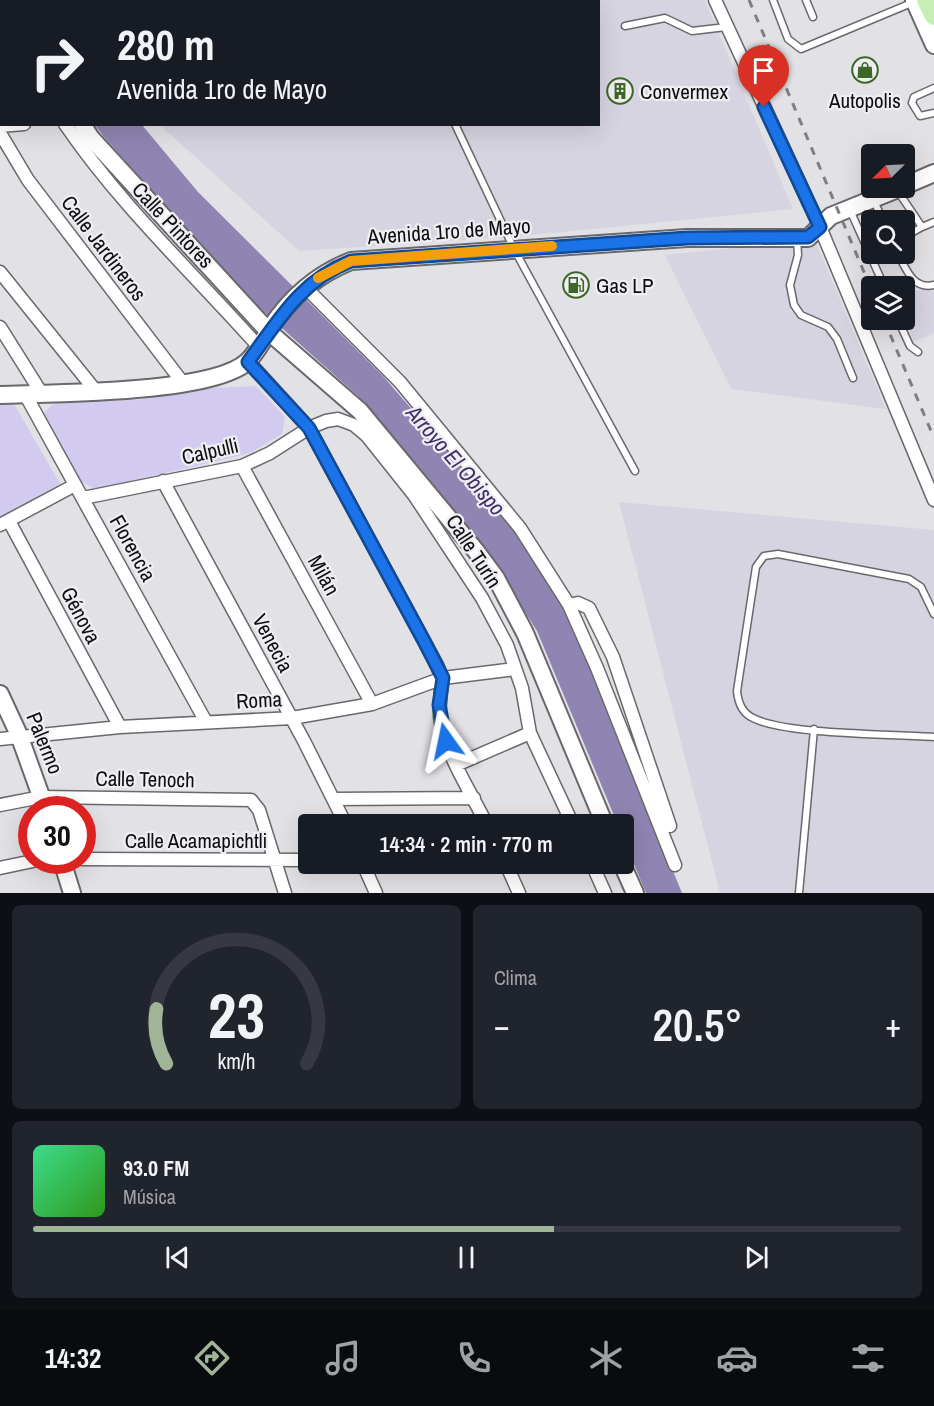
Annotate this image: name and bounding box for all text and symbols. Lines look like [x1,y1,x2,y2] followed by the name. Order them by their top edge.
[117,17,215,73] text: 280 m
[18,24,96,102] icon: right
[738,45,789,107] pin
[747,54,780,87] icon: arrive
[850,55,880,85] shop icon: Autopolis
[117,71,327,107] text: Avenida 1ro de Mayo
[605,76,635,106] building icon: Convermex
[640,77,728,106] place label: Convermex
[828,86,901,115] place label: Autopolis
[861,144,915,198] north arrow
[861,144,915,330] map controls
[126,176,220,274] street label: Calle Pintores
[55,189,153,307] street label: Calle Jardineros
[861,210,915,264] button: search
[365,211,532,251] street label: Avenida 1ro de Mayo
[561,270,591,300] fuel station icon: Gas LP
[596,271,653,300] place label: Gas LP
[861,276,915,330] button: layers
[399,398,512,522] water label: Arroyo El Obispo
[179,430,241,472] street label: Calpulli
[439,509,509,593] street label: Calle Turín
[103,510,163,587] street label: Florencia
[301,550,347,600] street label: Milán
[54,582,108,649] street label: Génova
[246,609,301,678] street label: Venecia
[235,684,283,716] street label: Roma
[20,708,70,778] street label: Palermo
[414,709,478,773] position arrow
[95,764,195,794] street label: Calle Tenoch
[18,796,96,874] speed limit sign: 30
[125,826,267,855] street label: Calle Acamapichtli
[379,829,553,859] text: 14:34 · 2 min · 770 m
[494,964,537,991] text: Clima
[208,973,265,1057] text: 23
[653,994,742,1055] text: 20.5°
[494,1003,510,1047] text: −
[885,1003,901,1047] text: +
[217,1047,256,1076] text: km/h
[123,1153,189,1183] text: 93.0 FM
[123,1183,176,1210] text: Música
[161,1241,194,1274] icon: previous
[450,1241,483,1274] icon: pause
[740,1241,773,1274] icon: next
[191,1337,233,1379] icon: directions
[322,1337,364,1379] icon: music
[453,1337,495,1379] icon: phone
[585,1337,627,1379] icon: climate
[716,1337,758,1379] icon: car
[847,1337,889,1379] icon: filters
[45,1340,101,1376] text: 14:32

